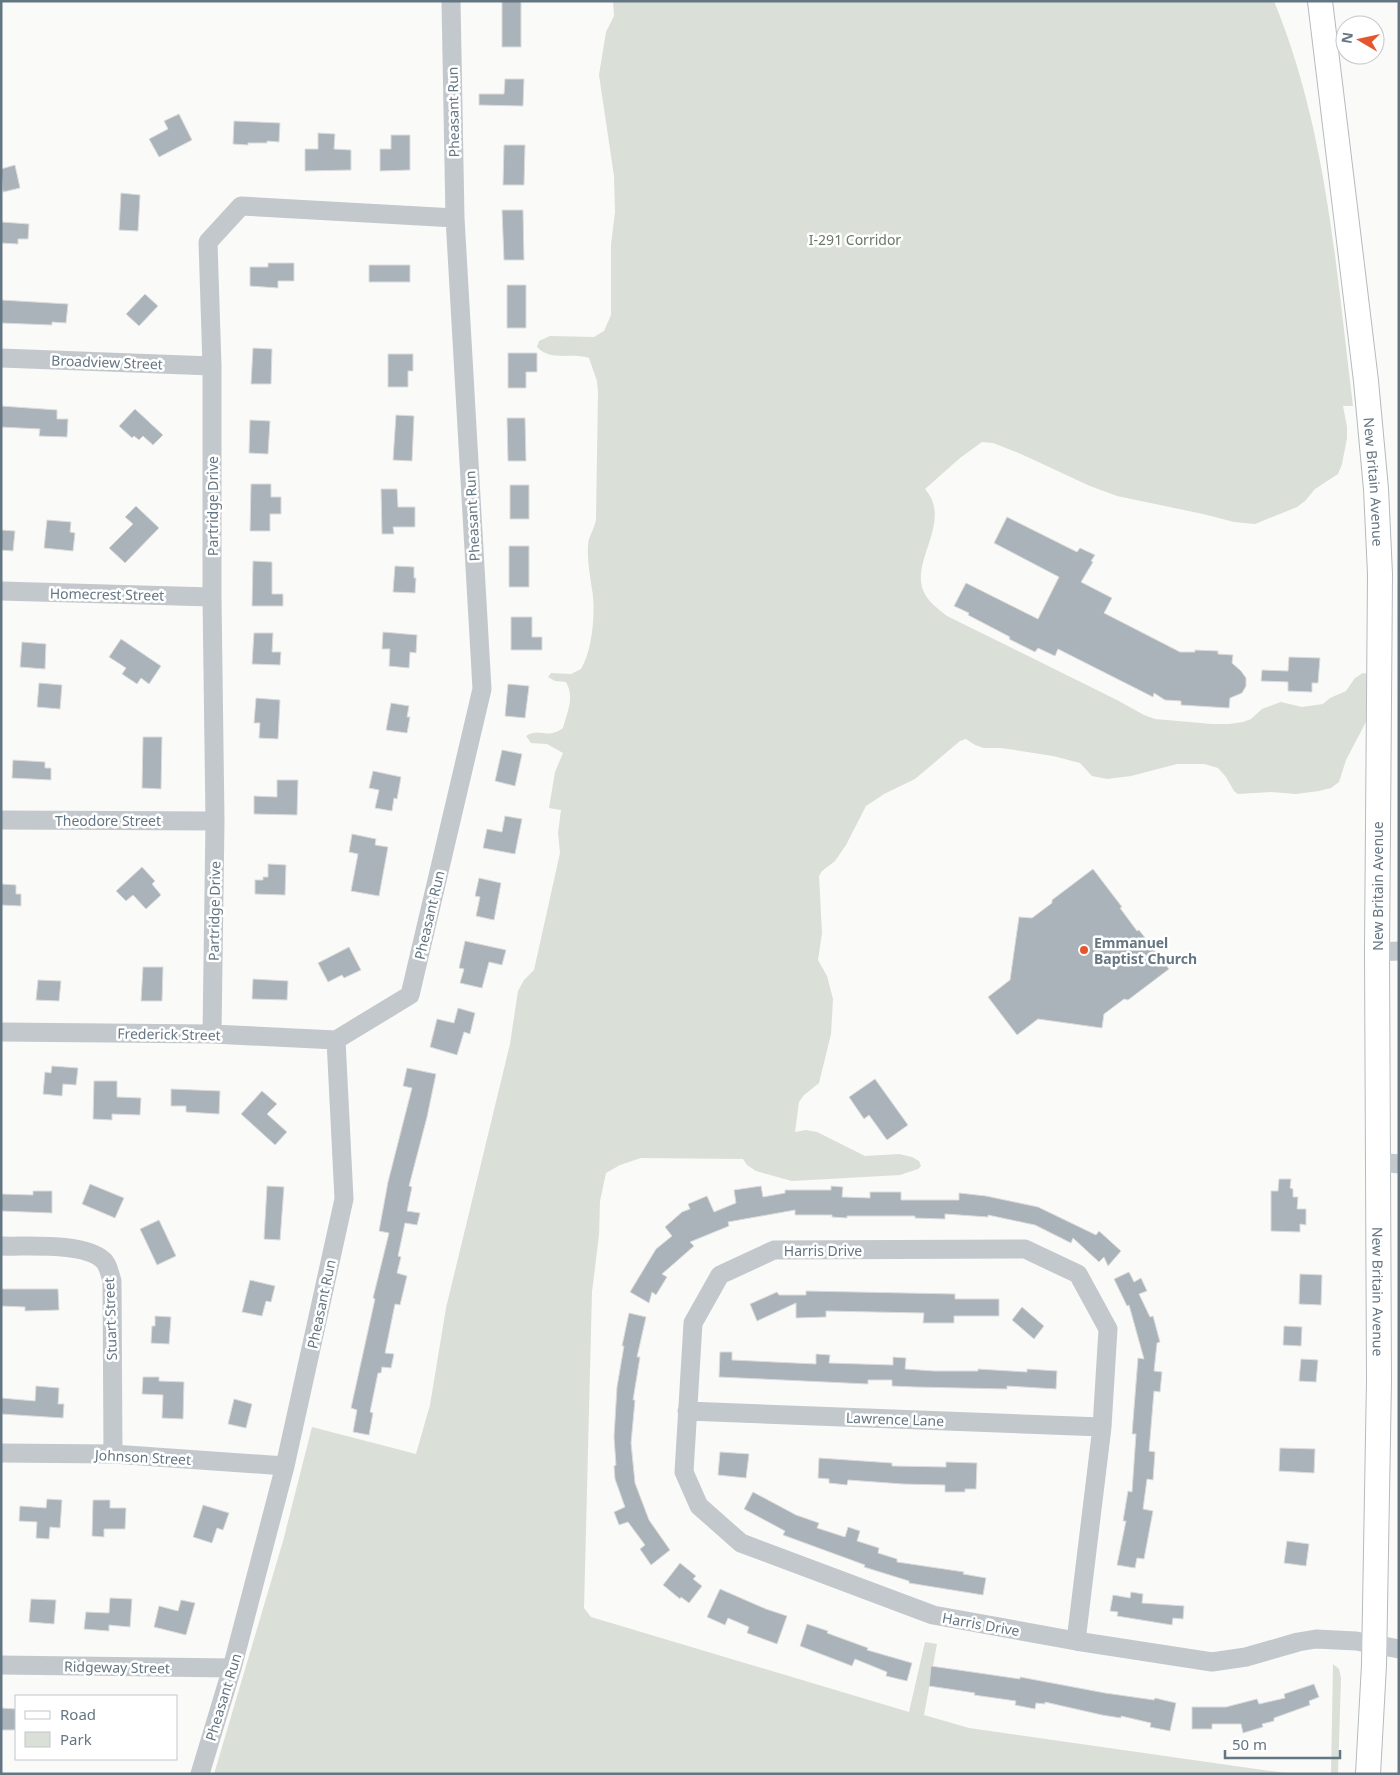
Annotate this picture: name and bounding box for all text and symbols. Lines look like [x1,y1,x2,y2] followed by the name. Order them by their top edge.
[1335,15,1385,65] north arrow
[1336,31,1357,45] text: N
[443,66,463,158] street label: Pheasant Run
[809,230,901,249] park label: I-291 Corridor
[51,351,163,373] street label: Broadview Street
[1360,416,1388,547] street label: New Britain Avenue
[203,456,222,556] street label: Partridge Drive
[460,470,484,562] street label: Pheasant Run
[50,584,164,604] street label: Homecrest Street
[55,811,161,830] street label: Theodore Street
[1368,821,1387,951] street label: New Britain Avenue
[204,861,224,961] street label: Partridge Drive
[410,869,448,961] street label: Pheasant Run
[1094,933,1197,968] place label: Emmanuel Baptist Church
[1078,944,1090,956] marker: Emmanuel Baptist Church
[117,1024,221,1044] street label: Frederick Street
[1369,1227,1388,1357] street label: New Britain Avenue
[784,1241,862,1260] street label: Harris Drive
[302,1258,340,1350] street label: Pheasant Run
[99,1277,121,1361] street label: Stuart Street
[846,1408,945,1430] street label: Lawrence Lane
[92,1445,192,1469] street label: Johnson Street
[941,1608,1021,1640] street label: Harris Drive
[201,1651,245,1743] street label: Pheasant Run
[64,1657,170,1677] street label: Ridgeway Street
[15,1695,178,1760] legend
[60,1704,96,1724] text: Road
[1225,1728,1340,1760] scale bar
[60,1729,92,1749] text: Park
[1232,1734,1267,1754] text: 50 m

